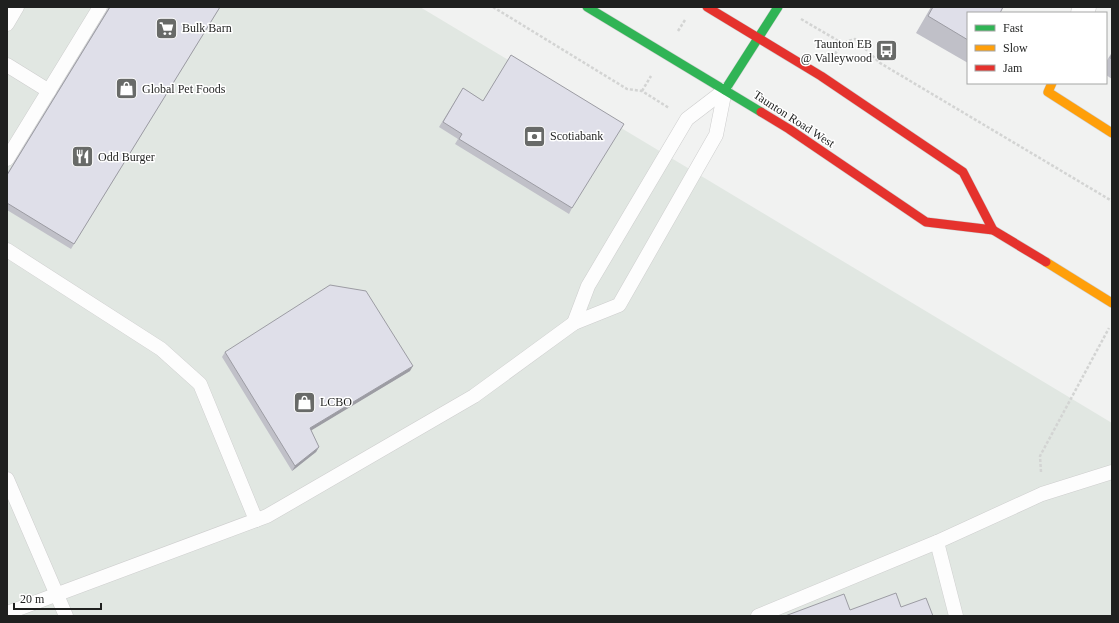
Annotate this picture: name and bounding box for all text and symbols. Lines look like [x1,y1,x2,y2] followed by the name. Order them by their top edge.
[967,12,1107,84] legend
[154,15,180,41] supermarket icon: Bulk Barn
[182,21,232,35] place label: Bulk Barn
[1003,21,1024,35] text: Fast
[801,37,872,65] place label: Taunton EB @ Valleywood
[874,38,900,64] bus stop icon: Taunton EB @ Valleywood
[1003,41,1028,55] text: Slow
[1003,61,1023,75] text: Jam
[113,76,139,102] shop icon: Global Pet Foods
[142,82,226,96] place label: Global Pet Foods
[751,88,838,151] street label: Taunton Road West
[522,123,548,149] bank icon: Scotiabank
[550,129,603,143] place label: Scotiabank
[70,144,96,170] restaurant icon: Odd Burger
[98,150,155,164] place label: Odd Burger
[291,389,317,415] shop icon: LCBO
[320,395,352,409] place label: LCBO
[14,585,101,611] scale bar
[20,592,45,606] text: 20 m

